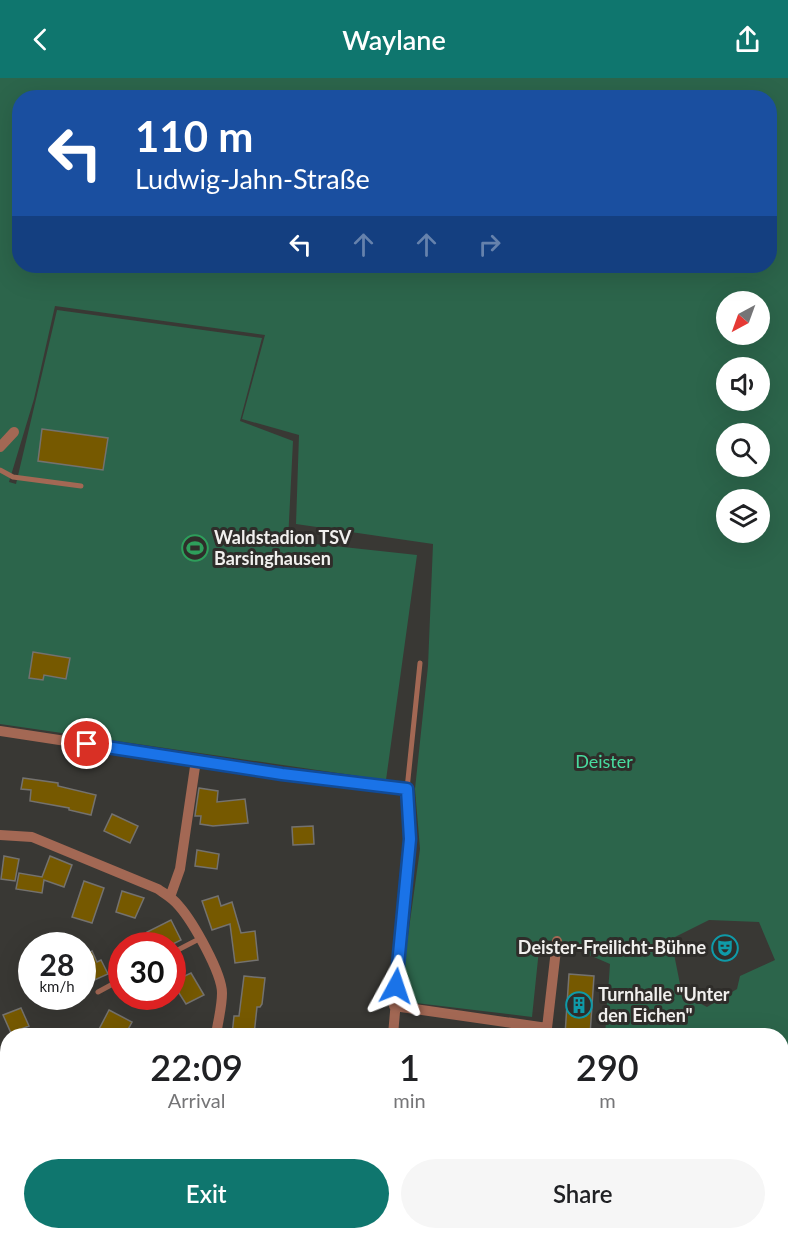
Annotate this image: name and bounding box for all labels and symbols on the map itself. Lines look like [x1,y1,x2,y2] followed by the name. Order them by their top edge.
[716,291,770,345] north arrow
[214,526,352,569] place label: Waldstadion TSV Barsinghausen
[180,533,210,563] sports icon: Waldstadion TSV Barsinghausen
[61,718,112,769] pin
[575,750,633,772] park label: Deister
[108,932,186,1010] speed limit sign: 30
[710,933,740,963] theatre icon: Deister-Freilicht-Bühne
[518,936,706,958] place label: Deister-Freilicht-Bühne
[364,954,428,1018] position arrow
[598,983,730,1026] place label: Turnhalle "Unter den Eichen"
[564,990,594,1020] building icon: Turnhalle "Unter den Eichen"

